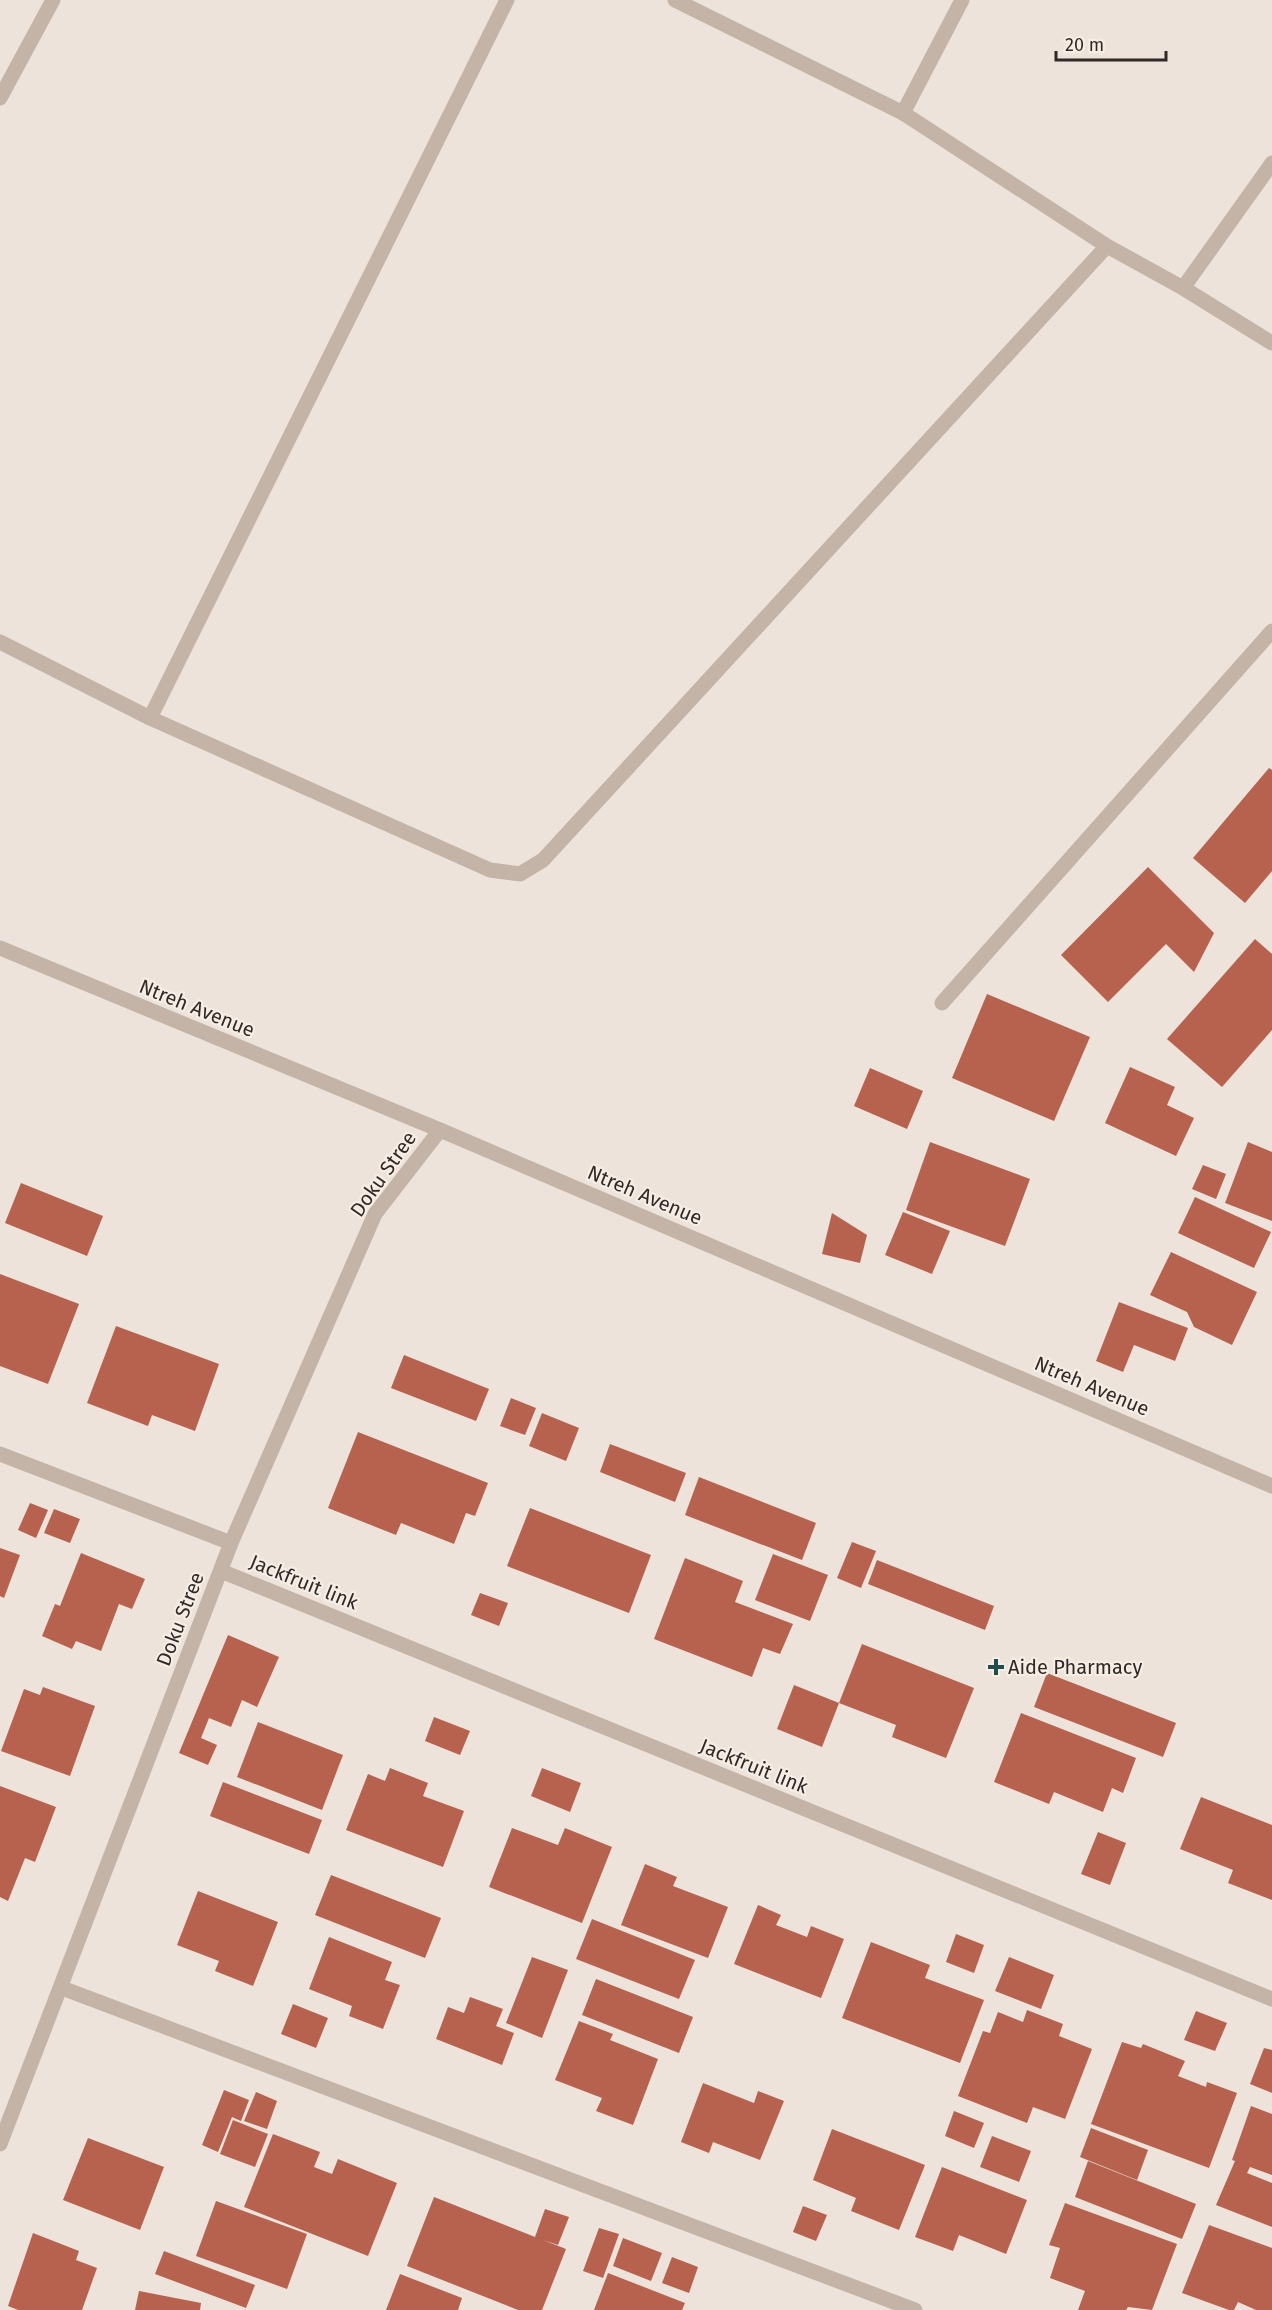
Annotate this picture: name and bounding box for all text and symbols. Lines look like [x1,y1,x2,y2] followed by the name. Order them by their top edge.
[1056,24,1166,62] scale bar
[1065,34,1104,56] text: 20 m
[136,974,258,1042] street label: Ntreh Avenue
[345,1127,421,1221] street label: Doku Stree
[584,1160,706,1230] street label: Ntreh Avenue
[1031,1351,1153,1421] street label: Ntreh Avenue
[246,1549,362,1615] street label: Jackfruit link
[151,1569,209,1669] street label: Doku Stree
[1008,1655,1142,1679] place label: Aide Pharmacy
[989,1660,1003,1674] marker: Aide Pharmacy
[696,1733,812,1799] street label: Jackfruit link

